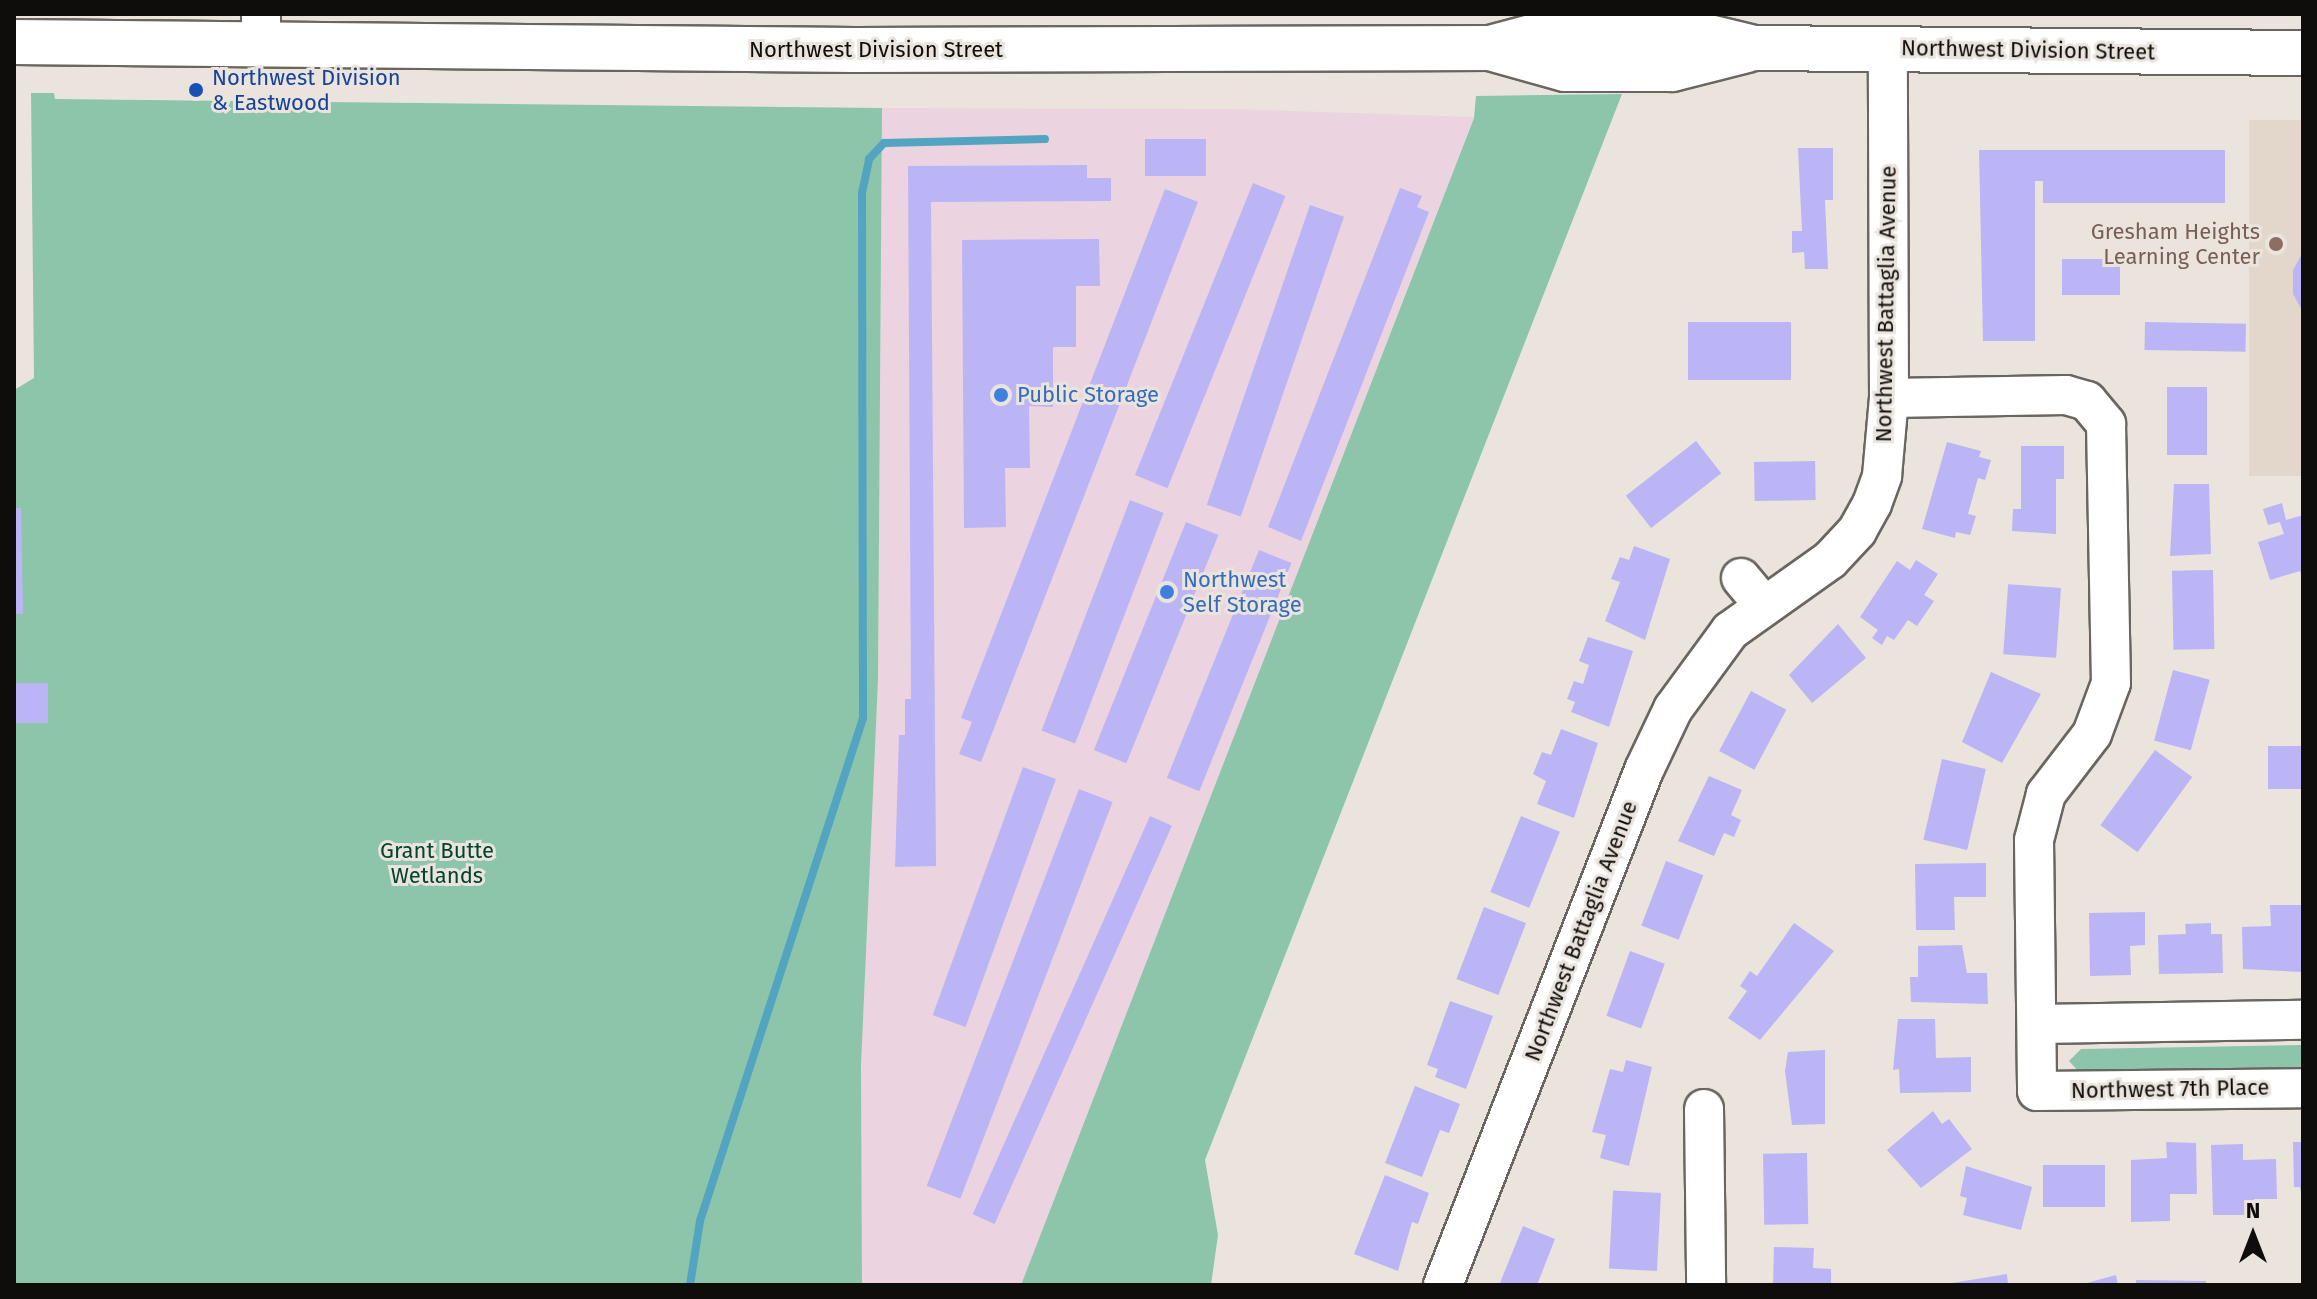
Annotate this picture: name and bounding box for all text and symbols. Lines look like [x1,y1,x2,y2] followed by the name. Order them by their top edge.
[1901,35,2155,65] street label: Northwest Division Street
[749,37,1003,63] street label: Northwest Division Street
[212,64,401,116] place label: Northwest Division & Eastwood
[187,81,205,99] marker: Northwest Division & Eastwood
[1870,165,1902,443] street label: Northwest Battaglia Avenue
[2091,218,2260,270] place label: Gresham Heights Learning Center
[2267,235,2285,253] marker: Gresham Heights Learning Center
[1017,382,1159,408] place label: Public Storage
[992,386,1010,404] marker: Public Storage
[1183,566,1302,618] place label: Northwest Self Storage
[1158,583,1176,601] marker: Northwest Self Storage
[1519,797,1643,1065] street label: Northwest Battaglia Avenue
[380,837,494,888] park label: Grant Butte Wetlands
[2071,1074,2269,1104] street label: Northwest 7th Place
[2213,1195,2293,1275] north arrow
[2246,1197,2260,1224] text: N

